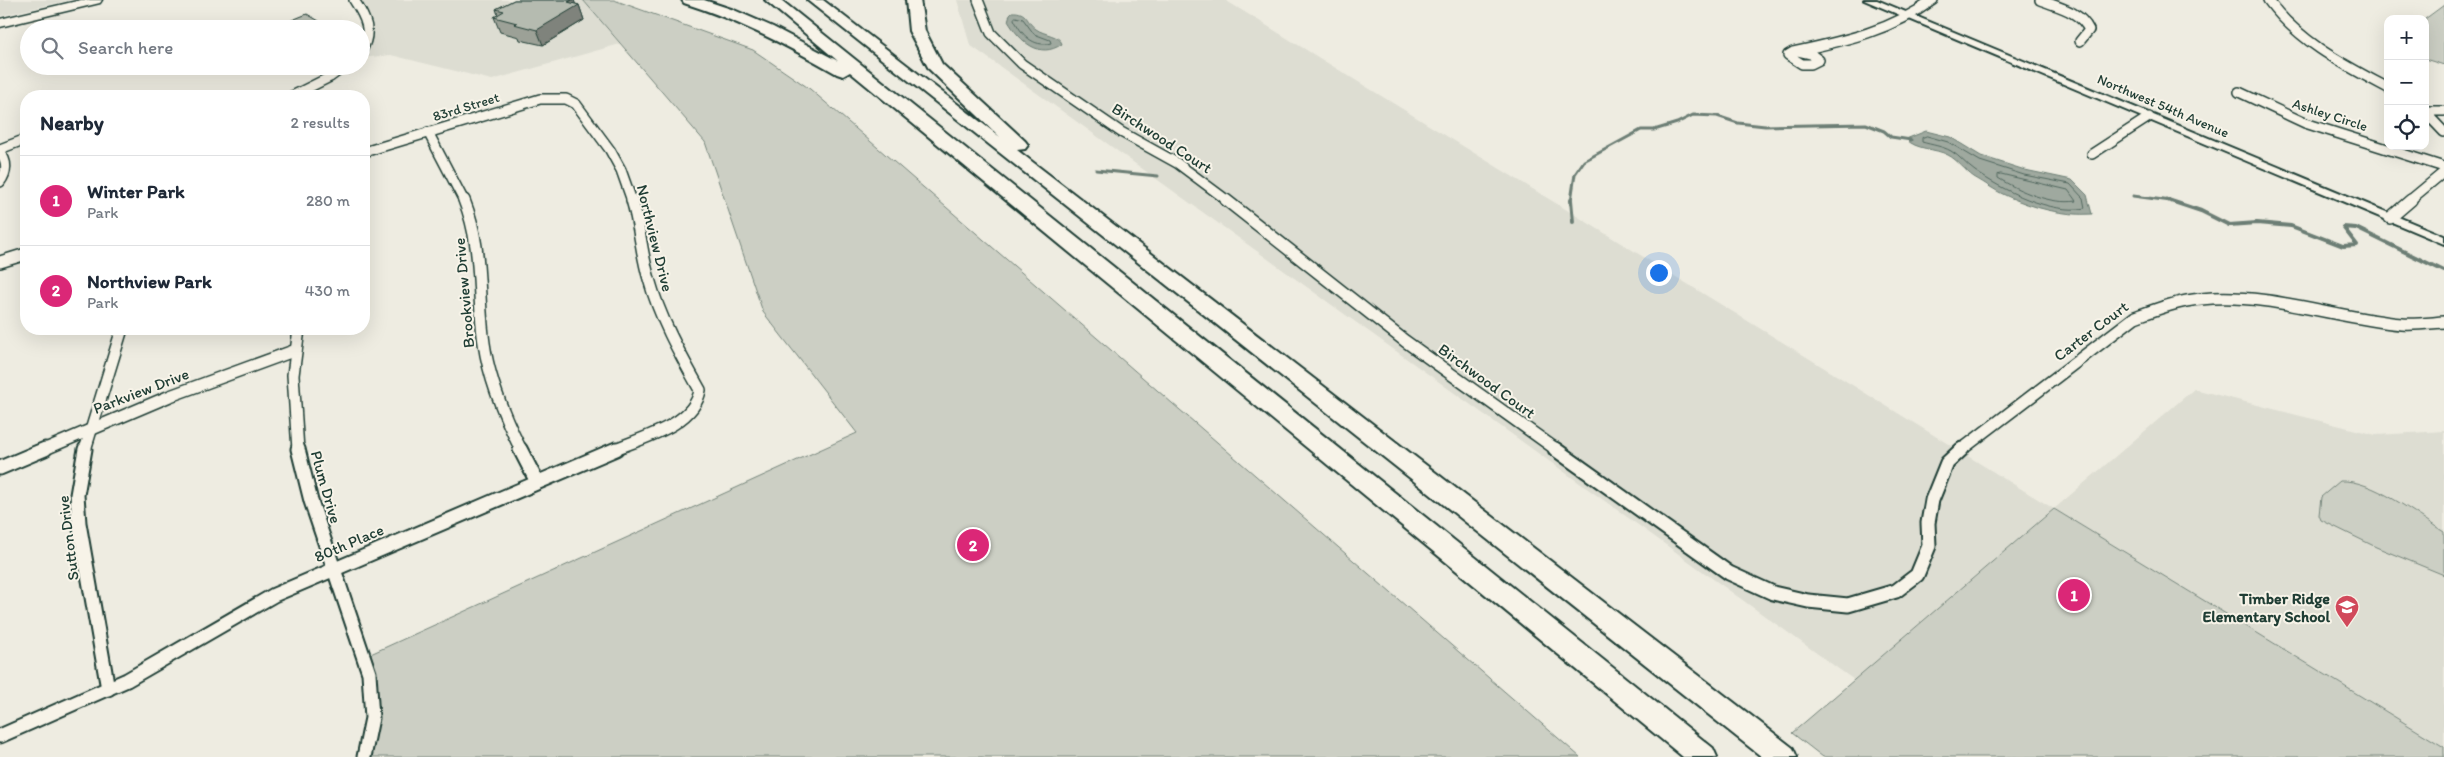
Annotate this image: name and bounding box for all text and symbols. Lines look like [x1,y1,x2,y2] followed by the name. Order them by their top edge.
[2384,15,2429,150] map controls
[2384,15,2429,60] button: +
[20,20,370,75] search box
[38,34,66,62] icon: search
[78,36,173,59] text: Search here
[2384,60,2429,105] button: −
[2095,71,2232,142] street label: Northwest 54th Avenue
[431,89,501,125] street label: 83rd Street
[2290,95,2370,135] street label: Ashley Circle
[1108,99,1216,177] street label: Birchwood Court
[2384,105,2429,150] button: locate
[40,110,104,135] text: Nearby
[290,113,350,132] text: 2 results
[87,180,185,203] text: Winter Park
[633,183,677,293] street label: Northview Drive
[52,191,60,210] text: 1
[306,191,350,210] text: 280 m
[87,203,118,222] text: Park
[450,237,478,349] street label: Brookview Drive
[1646,260,1672,286] your location
[87,270,212,293] text: Northview Park
[52,281,60,300] text: 2
[305,281,350,300] text: 430 m
[87,293,118,312] text: Park
[2050,297,2132,365] street label: Carter Court
[1435,339,1539,423] street label: Birchwood Court
[90,364,192,418] street label: Parkview Drive
[307,448,346,526] street label: Plum Drive
[53,495,83,581] street label: Sutton Drive
[311,520,387,566] street label: 80th Place
[957,526,989,564] pin: 2
[2058,576,2090,614] pin: 1
[2202,589,2330,627] place label: Timber Ridge Elementary School
[2334,594,2360,628] school or university icon: Timber Ridge Elementary School

